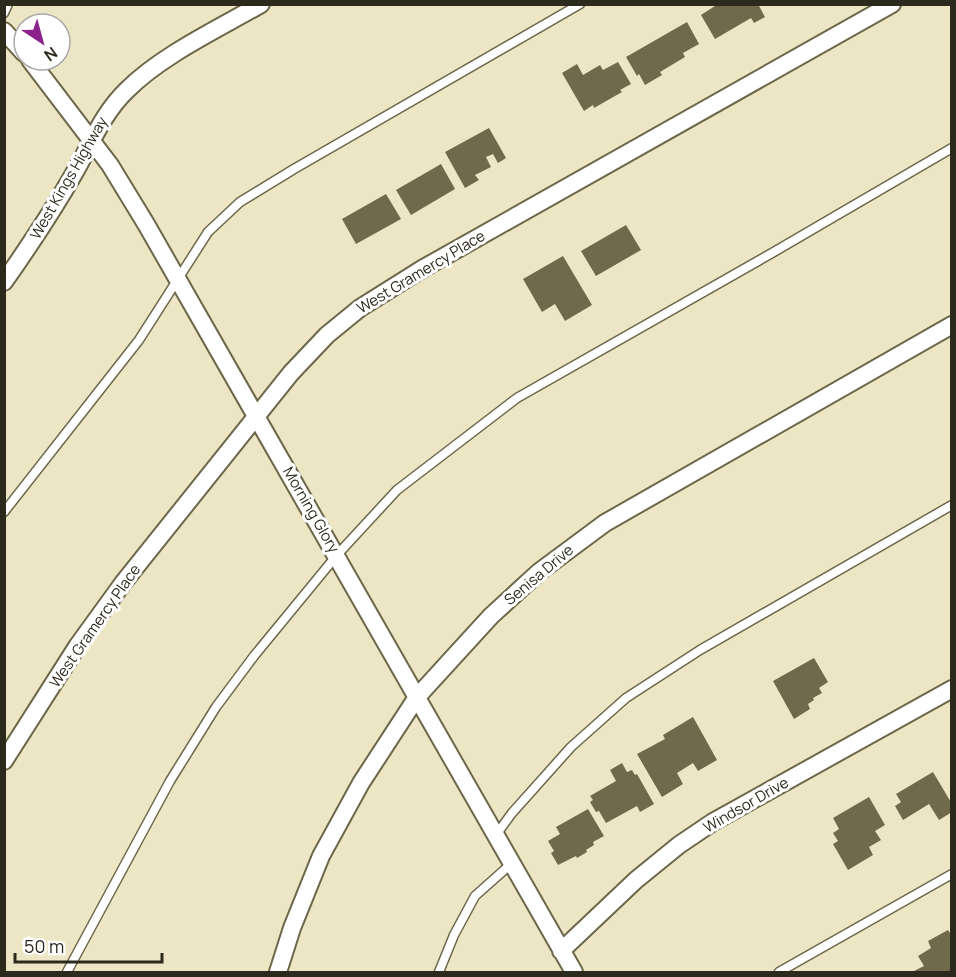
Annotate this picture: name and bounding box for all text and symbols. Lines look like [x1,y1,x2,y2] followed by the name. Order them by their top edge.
[12,12,72,72] north arrow
[40,42,62,66] text: N
[25,113,112,243] street label: West Kings Highway
[353,225,489,318] street label: West Gramercy Place
[278,463,345,557] street label: Morning Glory
[500,539,578,610] street label: Senisa Drive
[44,560,145,692] street label: West Gramercy Place
[699,772,792,837] street label: Windsor Drive
[15,926,162,964] scale bar
[24,934,64,958] text: 50 m

